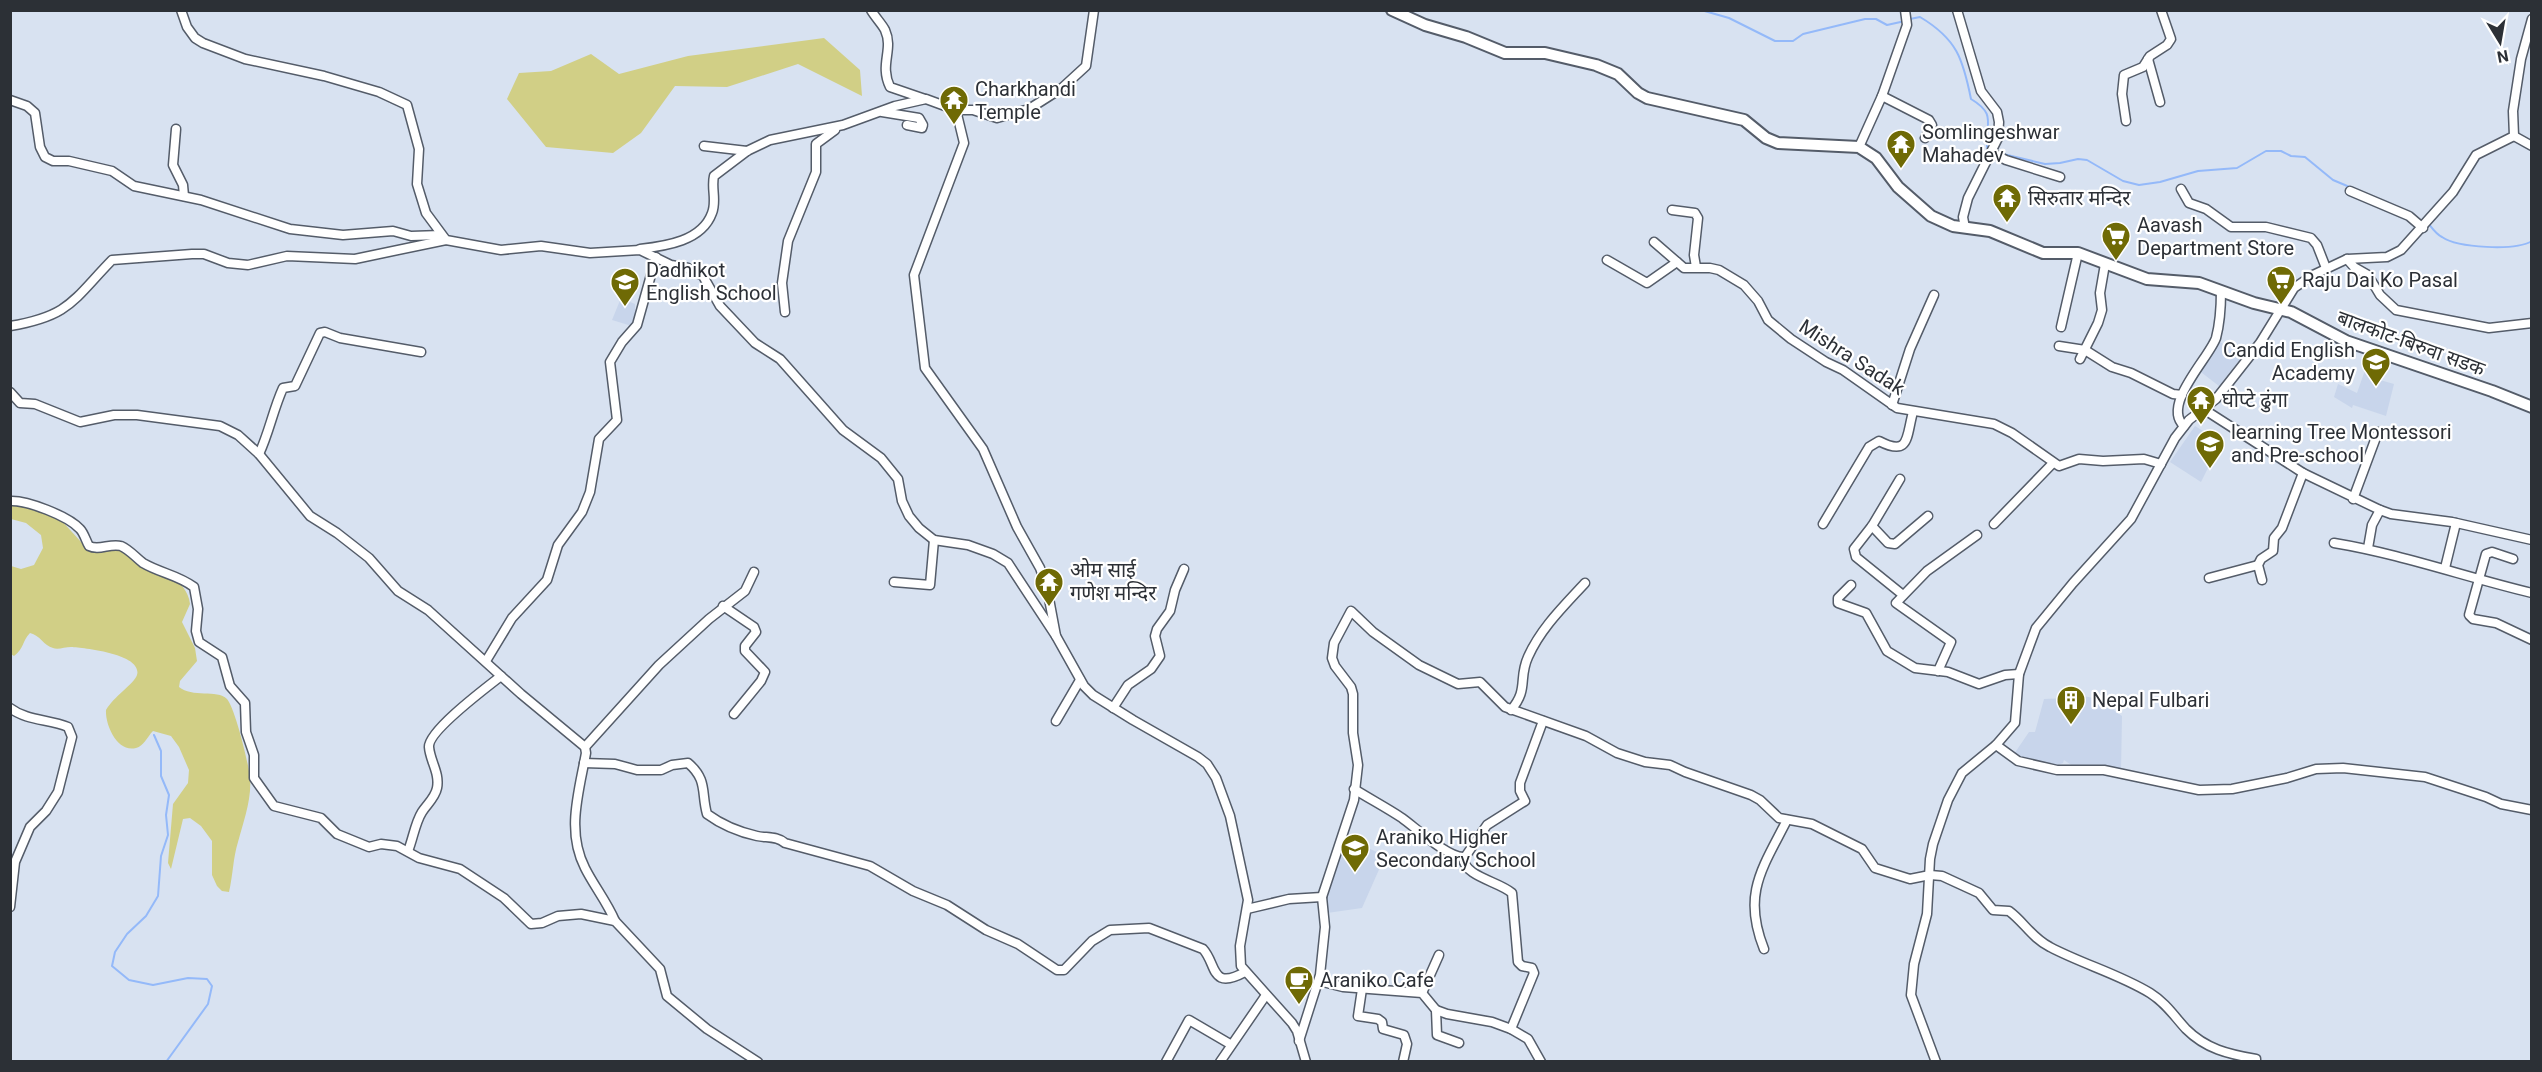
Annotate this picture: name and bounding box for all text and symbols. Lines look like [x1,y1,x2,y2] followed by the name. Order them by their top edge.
[2470,12,2530,72] north arrow
[2495,46,2510,67] text: N
[975,77,1076,124] place label: Charkhandi Temple
[938,84,970,126] temple icon: Charkhandi Temple
[1922,120,2060,167] place label: Somlingeshwar Mahadev
[1885,128,1917,170] temple icon: Somlingeshwar Mahadev
[1991,182,2023,224] temple icon: सिरुतार मन्दिर
[2028,186,2131,210] place label: सिरुतार मन्दिर
[2137,213,2294,260] place label: Aavash Department Store
[2100,220,2132,262] supermarket icon: Aavash Department Store
[646,258,777,305] place label: Dadhikot English School
[2265,264,2297,306] supermarket icon: Raju Dai Ko Pasal
[609,266,641,308] school or university icon: Dadhikot English School
[2302,268,2458,292] place label: Raju Dai Ko Pasal
[2334,305,2489,381] street label: बालकोट-बिरुवा सडक
[1795,314,1910,400] street label: Mishra Sadak
[2223,338,2356,385] place label: Candid English Academy
[2360,346,2392,388] school or university icon: Candid English Academy
[2185,384,2217,426] temple icon: घोप्टे ढुंगा
[2222,388,2289,413] place label: घोप्टे ढुंगा
[2231,420,2452,467] place label: learning Tree Montessori and Pre-school
[2194,428,2226,470] school or university icon: learning Tree Montessori and Pre-school
[1070,558,1157,605] place label: ओम साई गणेश मन्दिर
[1033,566,1065,608] temple icon: ओम साई गणेश मन्दिर
[2055,684,2087,726] building icon: Nepal Fulbari
[2092,688,2209,712] place label: Nepal Fulbari
[1376,825,1536,872] place label: Araniko Higher Secondary School
[1339,832,1371,874] school or university icon: Araniko Higher Secondary School
[1283,964,1315,1006] cafe icon: Araniko Cafe
[1320,968,1434,992] place label: Araniko Cafe

